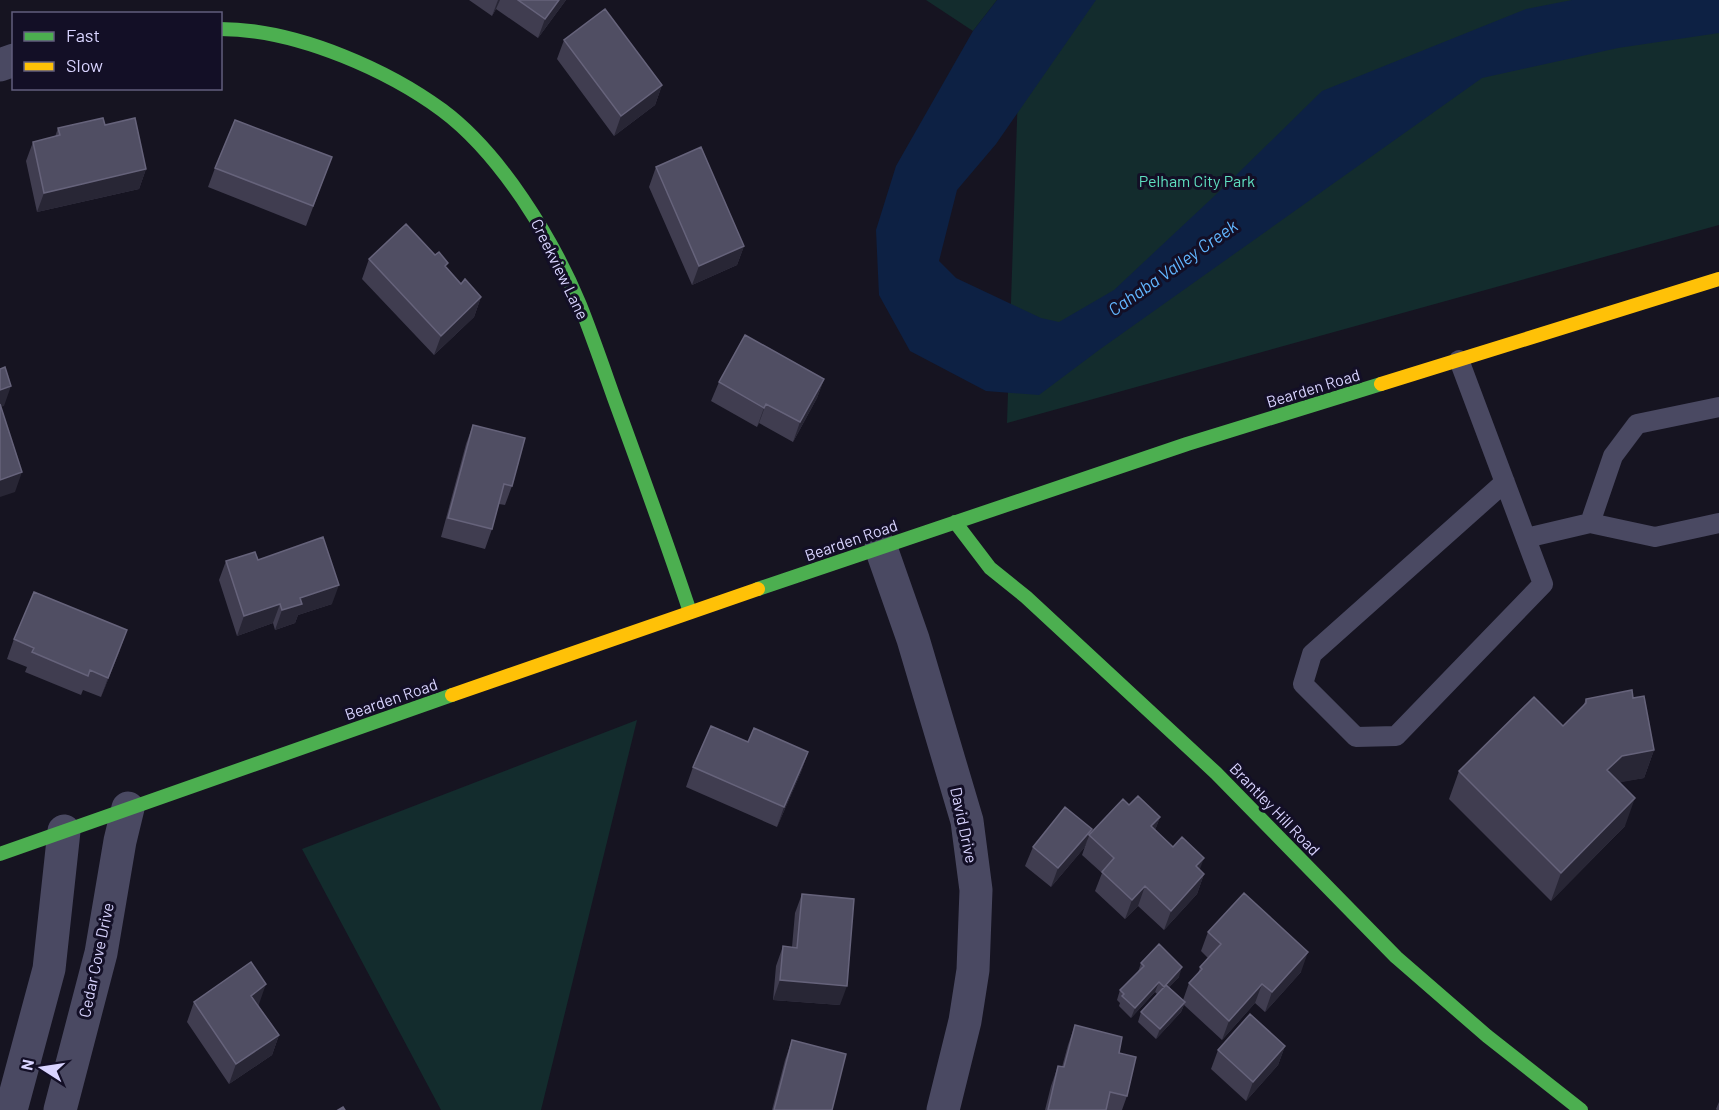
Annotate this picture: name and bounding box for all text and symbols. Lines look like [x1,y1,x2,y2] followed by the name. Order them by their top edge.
[12,12,222,90] legend
[66,24,100,46] text: Fast
[66,54,103,76] text: Slow
[1139,171,1255,190] park label: Pelham City Park
[1103,214,1242,320] water label: Cahaba Valley Creek
[528,215,593,322] street label: Creekview Lane
[1264,364,1362,411] street label: Bearden Road
[802,515,900,564] street label: Bearden Road
[342,674,440,723] street label: Bearden Road
[1226,758,1324,859] street label: Brantley Hill Road
[947,785,982,865] street label: David Drive
[74,901,117,1019] street label: Cedar Cove Drive
[12,1038,72,1098] north arrow
[16,1058,37,1072] text: N

